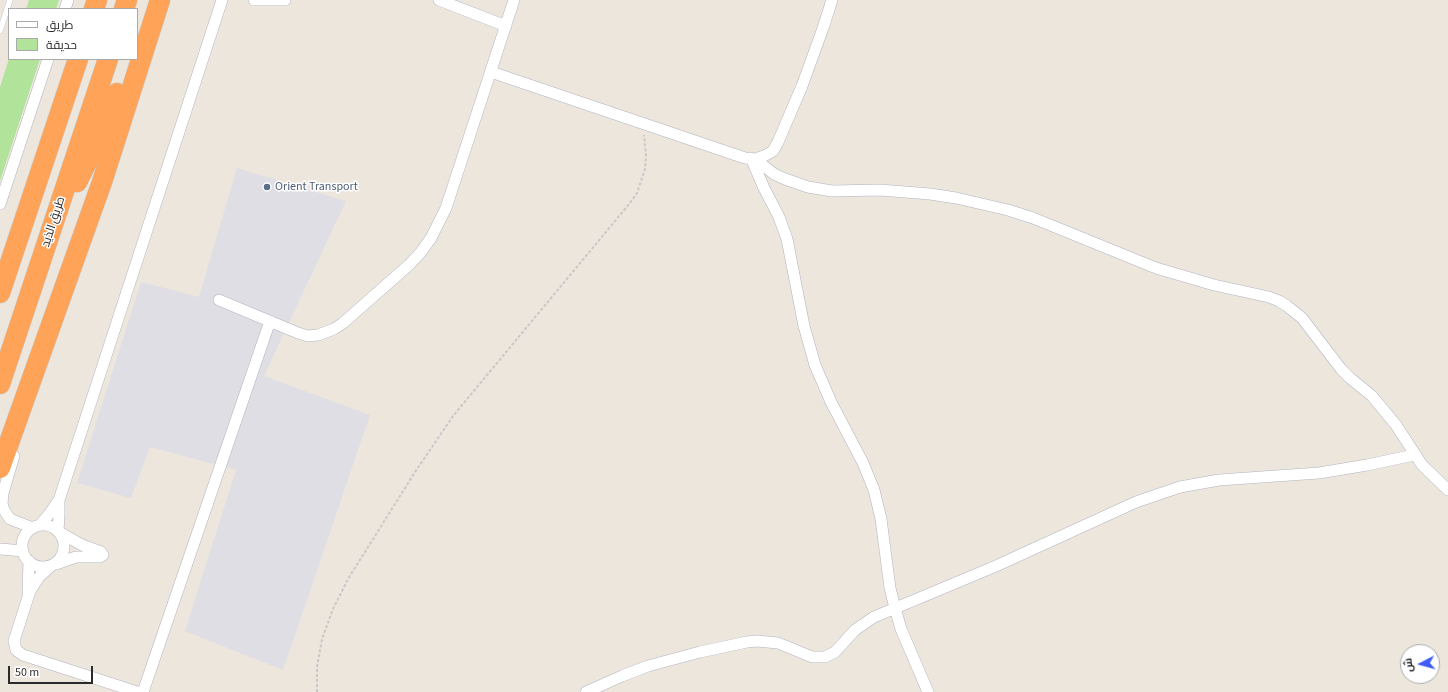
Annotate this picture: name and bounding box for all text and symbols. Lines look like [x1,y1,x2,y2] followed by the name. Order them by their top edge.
[8,8,138,60] legend
[46,17,73,34] text: طريق
[46,37,77,54] text: حديقة
[275,180,358,194] place label: Orient Transport
[262,182,272,192] marker: Orient Transport
[39,195,69,249] street label: طريق الذيد
[1400,644,1440,684] north arrow
[1400,657,1417,673] text: ش
[10,658,95,684] scale bar
[15,664,39,681] text: 50 m

